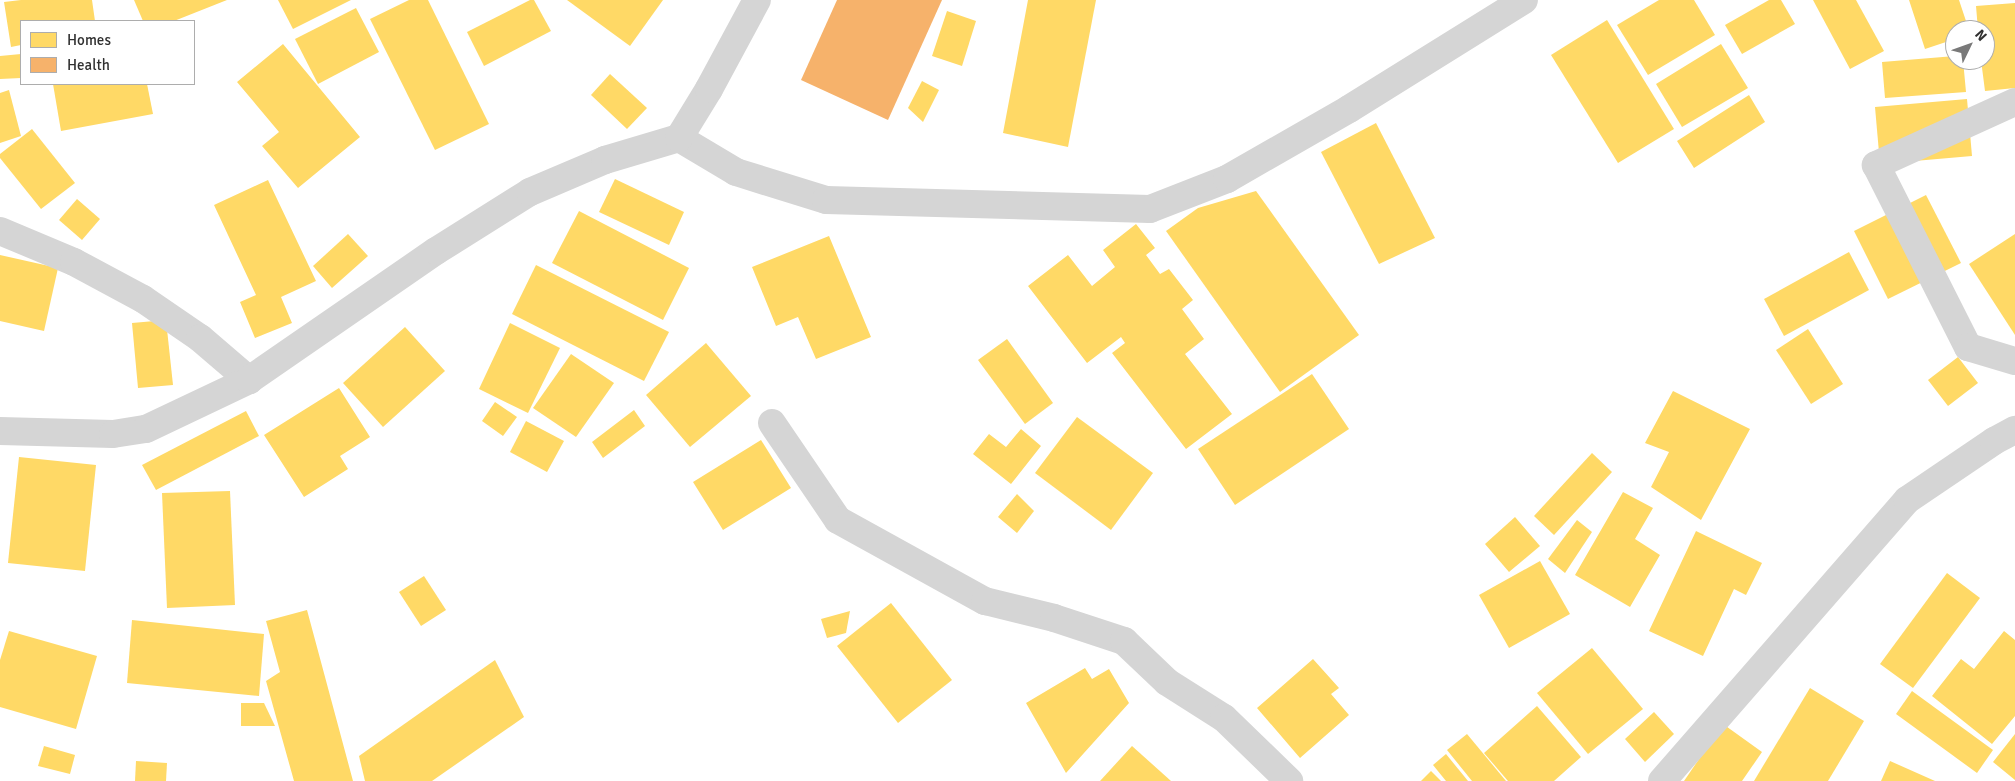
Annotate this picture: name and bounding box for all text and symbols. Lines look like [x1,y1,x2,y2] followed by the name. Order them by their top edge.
[20,20,195,85] legend
[1945,20,1995,70] north arrow
[1971,26,1990,45] text: N
[67,31,111,49] text: Homes
[67,56,110,74] text: Health

